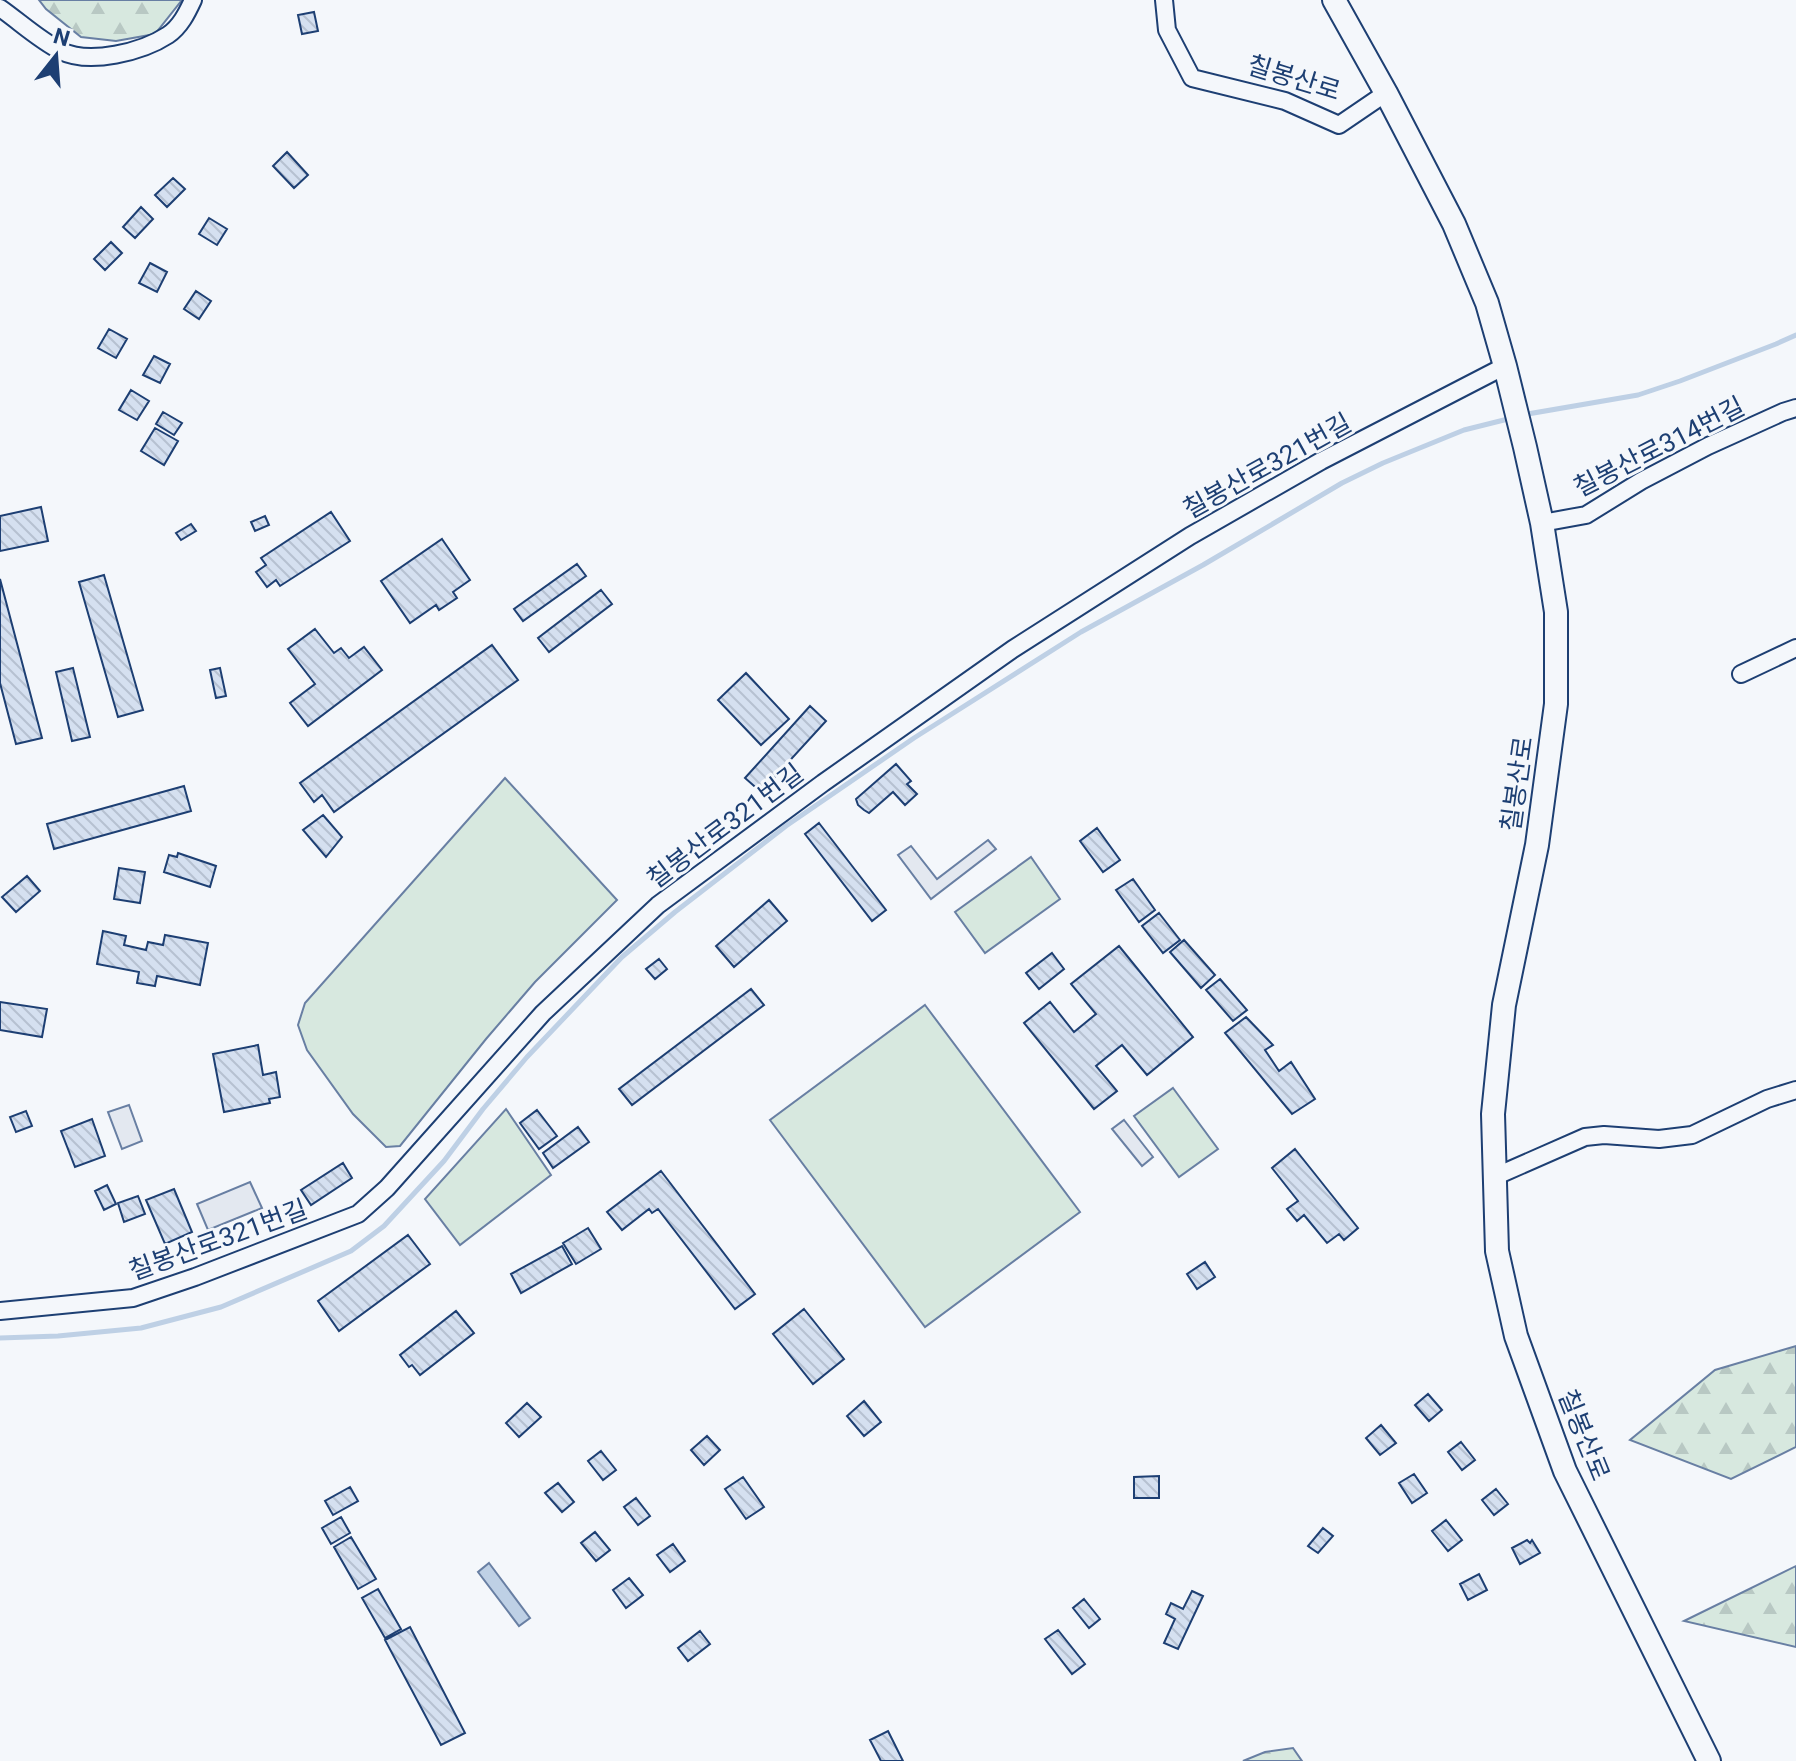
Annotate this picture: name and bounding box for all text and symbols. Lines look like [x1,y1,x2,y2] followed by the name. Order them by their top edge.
[16,16,96,96] north arrow
[51,23,73,52] text: N
[1244,50,1344,106] street label: 칠봉산로
[1569,391,1749,503] street label: 칠봉산로314번길
[1178,407,1356,525] street label: 칠봉산로321번길
[1495,735,1539,833] street label: 칠봉산로
[641,758,809,894] street label: 칠봉산로321번길
[125,1194,311,1286] street label: 칠봉산로321번길
[1552,1385,1616,1485] street label: 칠봉산로

